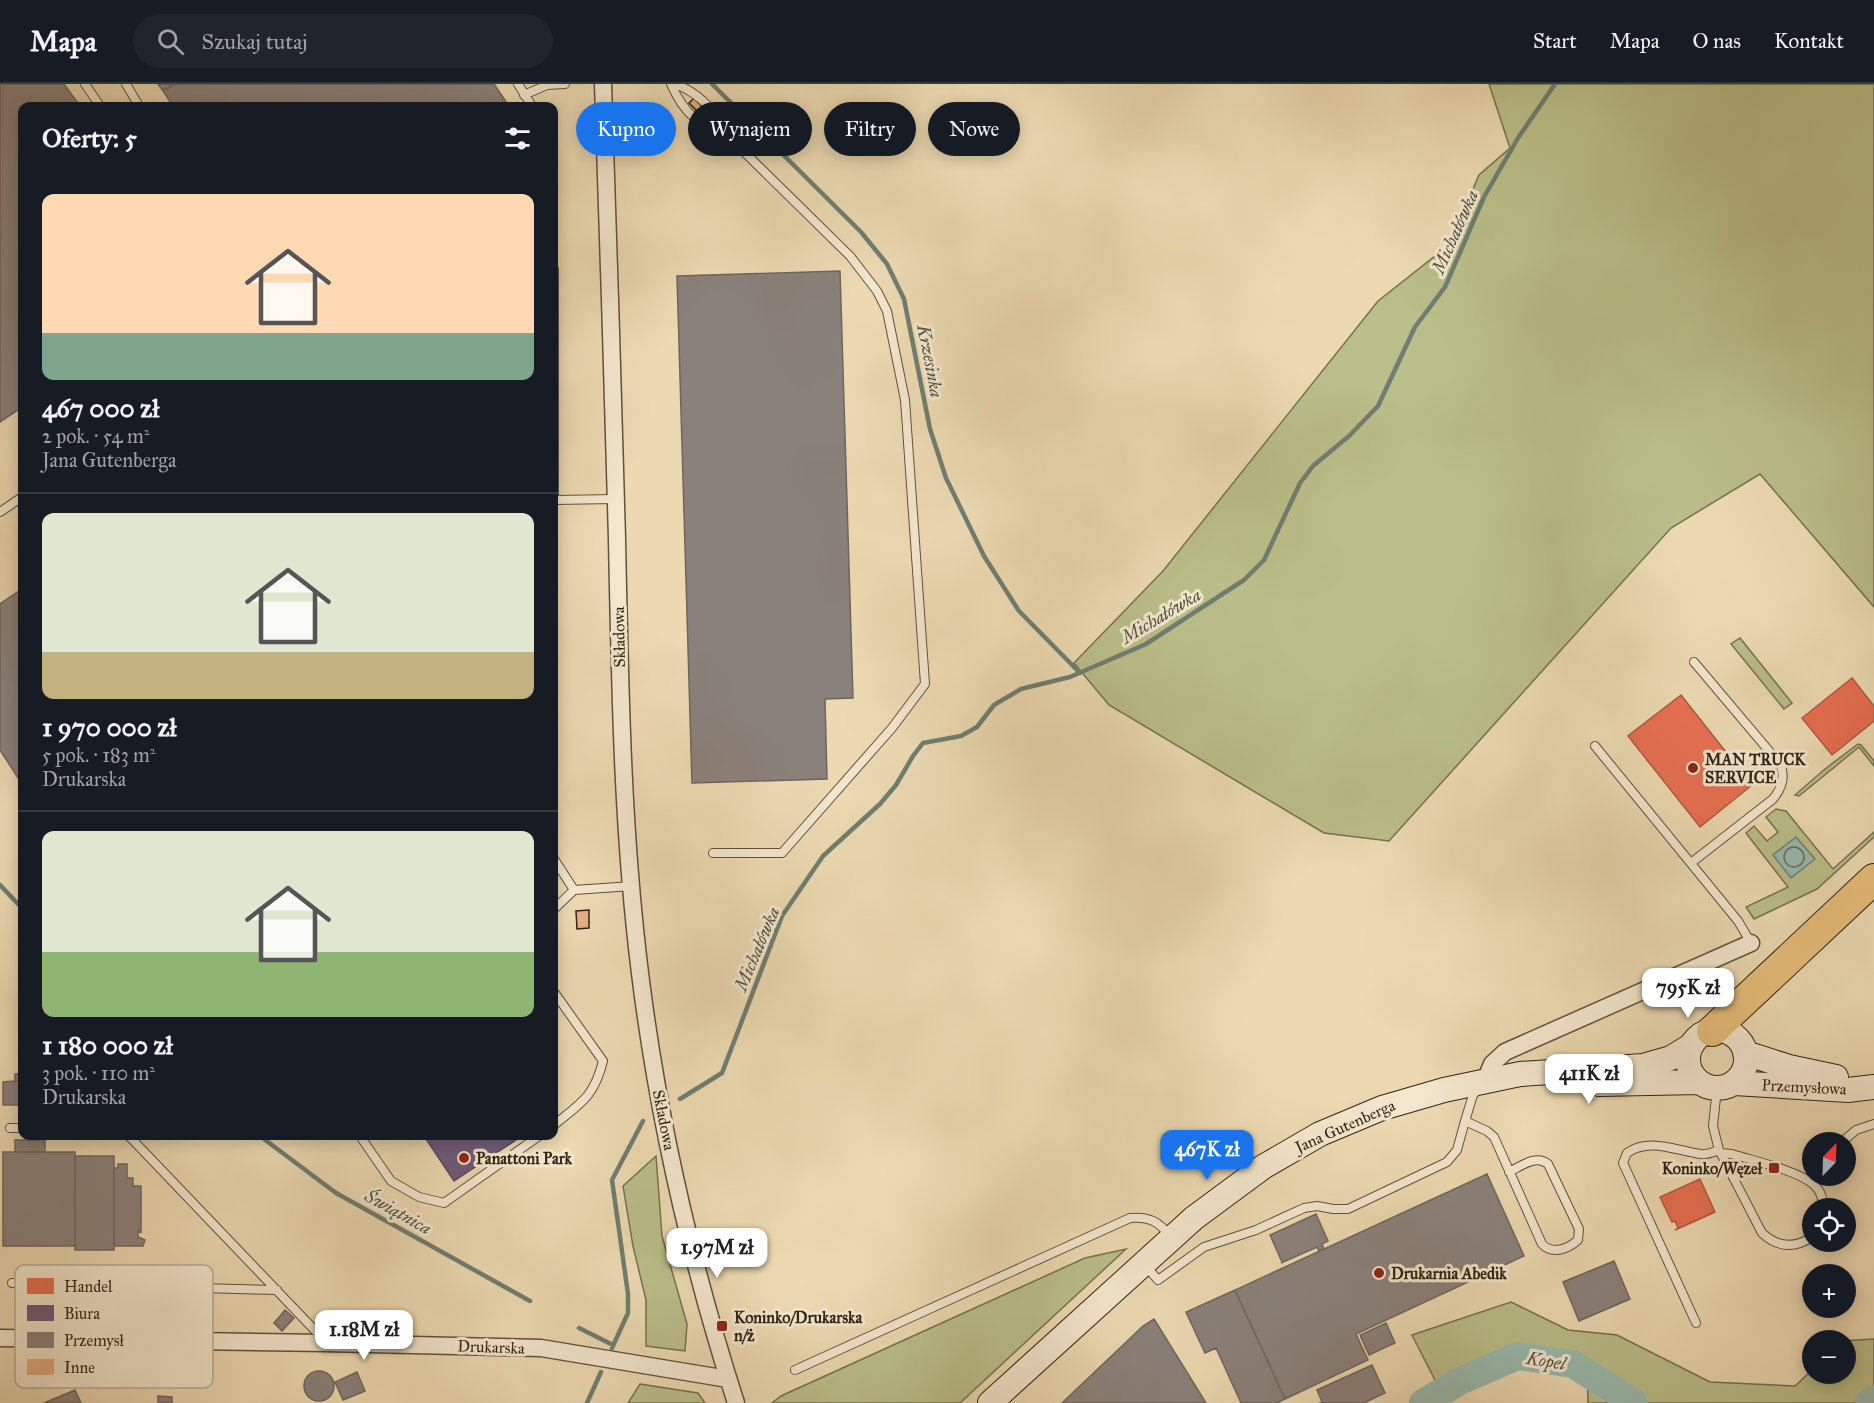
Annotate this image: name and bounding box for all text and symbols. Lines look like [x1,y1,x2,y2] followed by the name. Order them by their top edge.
[133,14,553,68] search box
[30,24,97,59] text: Mapa
[154,25,187,58] icon: search
[202,28,308,55] text: Szukaj tutaj
[1533,28,1577,54] text: Start
[1610,28,1660,54] text: Mapa
[1693,28,1741,54] text: O nas
[1774,28,1844,54] text: Kontakt
[576,102,676,156] chip: Kupno
[688,102,812,156] chip: Wynajem
[824,102,916,156] chip: Filtry
[928,102,1020,156] chip: Nowe
[42,122,137,154] text: Oferty: 5
[501,122,534,155] icon: filters
[1426,186,1483,279] water label: Michałówka
[234,233,342,341] icon: home
[912,322,948,400] water label: Krzesinka
[42,392,159,424] text: 467 000 zł
[42,424,150,448] text: 2 pok. · 54 m²
[42,448,176,472] text: Jana Gutenberga
[234,552,342,660] icon: home
[1115,583,1205,649] water label: Michałówka
[609,606,629,668] street label: Składowa
[42,711,177,743] text: 1 970 000 zł
[42,743,156,767] text: 5 pok. · 183 m²
[1705,750,1806,787] place label: MAN TRUCK SERVICE
[1686,761,1700,775] marker: MAN TRUCK SERVICE
[42,767,126,791] text: Drukarska
[234,870,342,978] icon: home
[729,903,785,996] water label: Michałówka
[1633,968,1743,1019] pin: 795K zł
[1656,975,1720,999] text: 795K zł
[42,1029,173,1061] text: 1 180 000 zł
[1534,1054,1644,1105] pin: 411K zł
[42,1061,155,1085] text: 3 pok. · 110 m²
[1559,1061,1619,1085] text: 411K zł
[1761,1075,1847,1099] street label: Przemysłowa
[42,1085,126,1109] text: Drukarska
[649,1088,679,1152] street label: Składowa
[1290,1095,1399,1158] street label: Jana Gutenberga
[1152,1130,1262,1181] pin: 467K zł
[1802,1132,1856,1186] north arrow
[1802,1132,1856,1384] map controls
[1174,1137,1240,1161] text: 467K zł
[476,1149,573,1168] place label: Panattoni Park
[457,1151,471,1165] marker: Panattoni Park
[1662,1159,1763,1178] place label: Koninko/Węzeł
[1767,1161,1781,1175] marker: Koninko/Węzeł
[360,1182,437,1239] water label: Świątnica
[1802,1198,1856,1252] button: locate
[655,1228,779,1279] pin: 1.97M zł
[680,1235,754,1259] text: 1.97M zł
[1391,1264,1507,1283] place label: Drukarnia Abedik
[1802,1264,1856,1318] button: +
[15,1265,213,1388] legend
[1372,1266,1386,1280] marker: Drukarnia Abedik
[64,1277,113,1296] text: Handel
[64,1304,100,1323] text: Biura
[734,1308,863,1345] place label: Koninko/Drukarska n/ż
[302,1310,426,1361] pin: 1.18M zł
[329,1317,399,1341] text: 1.18M zł
[715,1319,729,1333] marker: Koninko/Drukarska n/ż
[1802,1330,1856,1384] button: −
[64,1331,125,1350] text: Przemysł
[457,1336,525,1358] street label: Drukarska
[1524,1347,1569,1376] water label: Kopel
[64,1358,95,1377] text: Inne

